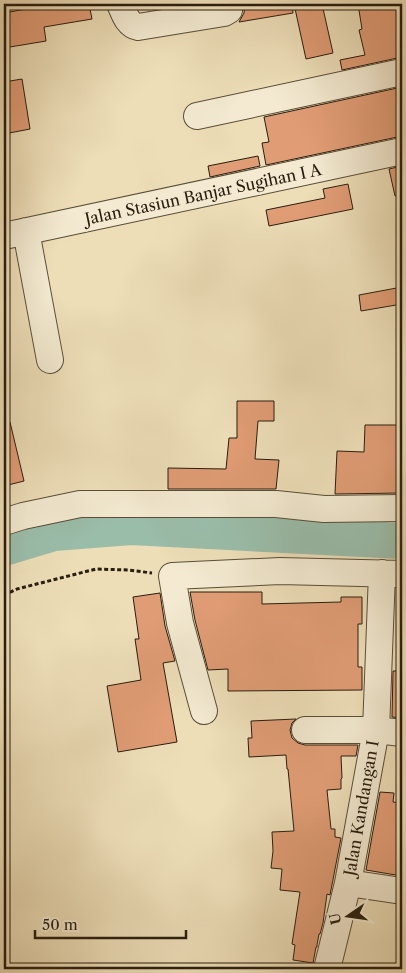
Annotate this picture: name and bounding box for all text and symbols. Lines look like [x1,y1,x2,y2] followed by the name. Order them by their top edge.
[80,159,324,229] street label: Jalan Stasiun Banjar Sugihan I A
[339,739,383,880] street label: Jalan Kandangan I
[324,890,374,940] north arrow
[35,908,186,940] scale bar
[325,911,345,926] text: U
[42,915,78,934] text: 50 m

